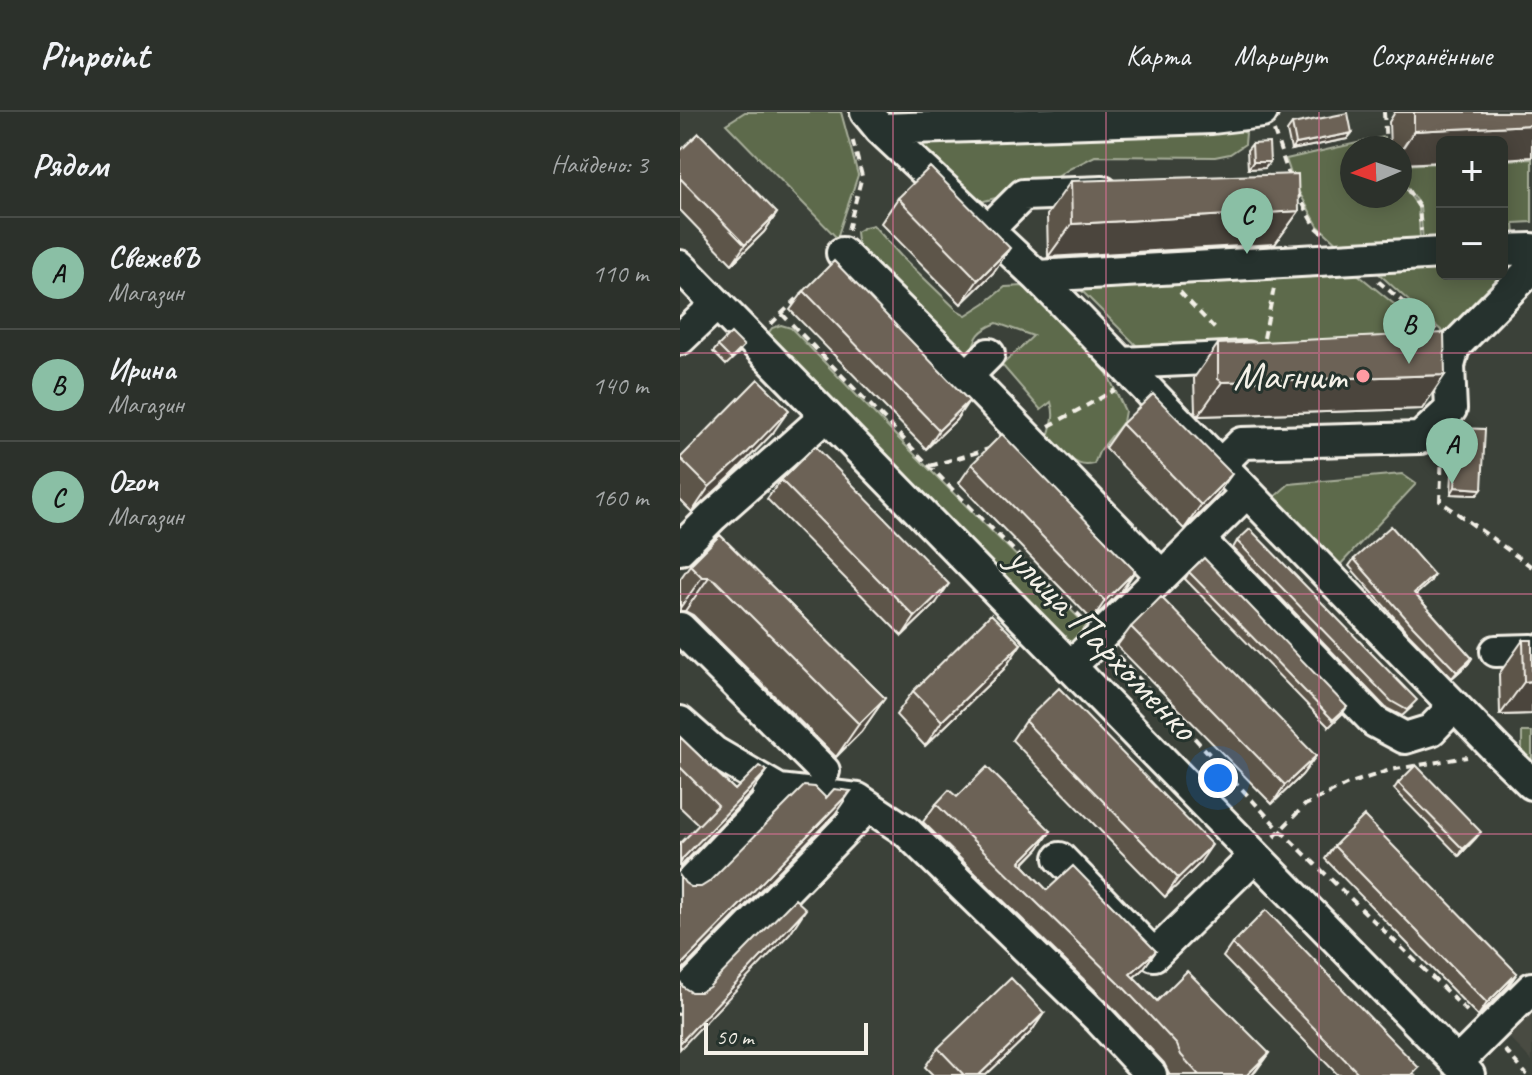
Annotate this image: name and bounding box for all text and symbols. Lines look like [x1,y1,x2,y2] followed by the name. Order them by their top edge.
[40,32,149,79] text: Pinpoint
[1126,38,1190,73] text: Карта
[1234,38,1326,73] text: Маршрут
[1370,38,1492,73] text: Сохранённые
[1340,136,1412,208] north arrow
[1436,136,1508,280] map controls
[1436,136,1508,208] button: +
[32,143,108,186] text: Рядом
[551,148,648,181] text: Найдено: 3
[1221,188,1273,254] pin: C
[1436,208,1508,280] button: −
[108,238,200,276] text: СвежевЪ
[51,257,65,290] text: A
[592,257,648,290] text: 110 m
[108,276,184,309] text: Магазин
[1383,298,1435,364] pin: B
[108,350,176,388] text: Ирина
[1233,351,1349,401] place label: Магнит
[1354,367,1372,385] marker: Магнит
[51,369,65,402] text: B
[592,369,648,402] text: 140 m
[108,388,184,421] text: Магазин
[1426,418,1478,484] pin: A
[108,462,158,500] text: Ozon
[52,481,64,514] text: C
[592,481,648,514] text: 160 m
[108,500,184,533] text: Магазин
[996,533,1210,753] street label: улица Пархоменко
[1198,758,1238,798] your location
[704,1019,868,1055] scale bar
[716,1023,753,1051] text: 50 m

